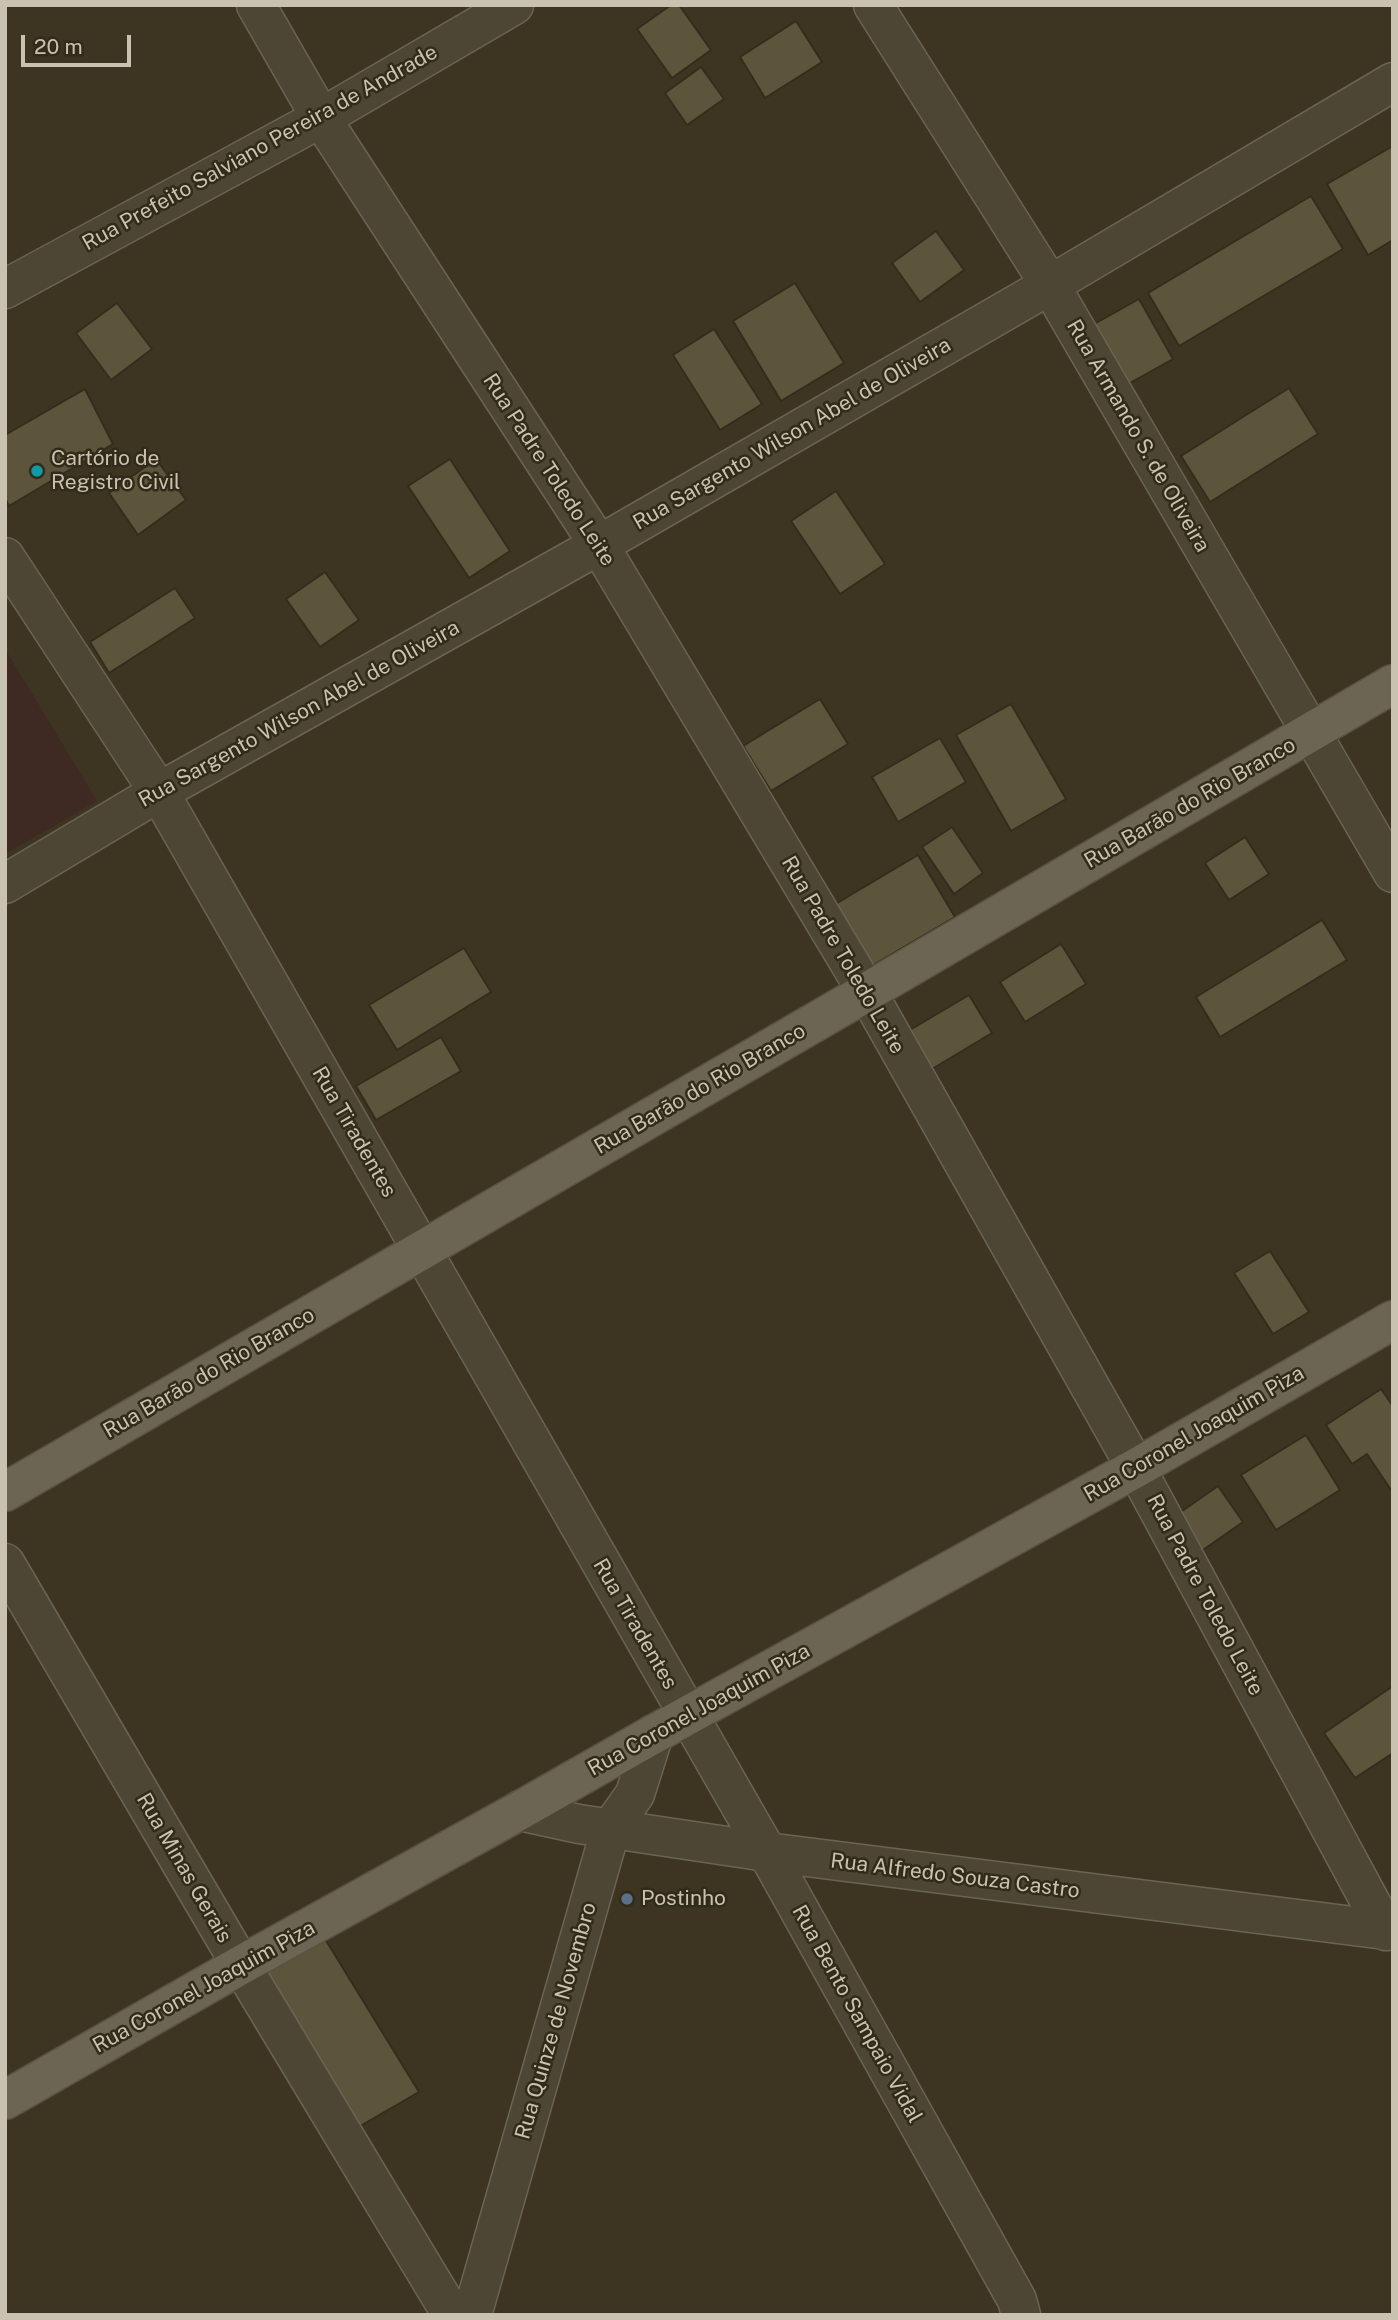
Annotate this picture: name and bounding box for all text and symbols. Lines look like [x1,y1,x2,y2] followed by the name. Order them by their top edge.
[24,21,135,65] scale bar
[34,34,83,59] text: 20 m
[78,40,442,256] street label: Rua Prefeito Salviano Pereira de Andrade
[1061,315,1215,557] street label: Rua Armando S. de Oliveira
[629,332,955,536] street label: Rua Sargento Wilson Abel de Oliveira
[477,369,621,571] street label: Rua Padre Toledo Leite
[51,446,180,496] place label: Cartório de Registro Civil
[29,463,45,479] marker: Cartório de Registro Civil
[134,615,464,813] street label: Rua Sargento Wilson Abel de Oliveira
[1080,732,1300,874] street label: Rua Barão do Rio Branco
[776,852,910,1058] street label: Rua Padre Toledo Leite
[590,1018,810,1160] street label: Rua Barão do Rio Branco
[306,1062,402,1202] street label: Rua Tiradentes
[99,1302,319,1444] street label: Rua Barão do Rio Branco
[1079,1361,1309,1507] street label: Rua Coronel Joaquim Piza
[1141,1490,1269,1700] street label: Rua Padre Toledo Leite
[587,1554,683,1694] street label: Rua Tiradentes
[584,1638,814,1782] street label: Rua Coronel Joaquim Piza
[131,1789,237,1947] street label: Rua Minas Gerais
[829,1848,1081,1904] street label: Rua Alfredo Souza Castro
[641,1886,726,1912] place label: Postinho
[619,1891,635,1907] marker: Postinho
[510,1900,602,2142] street label: Rua Quinze de Novembro
[787,1901,927,2127] street label: Rua Bento Sampaio Vidal
[89,1915,319,2059] street label: Rua Coronel Joaquim Piza

